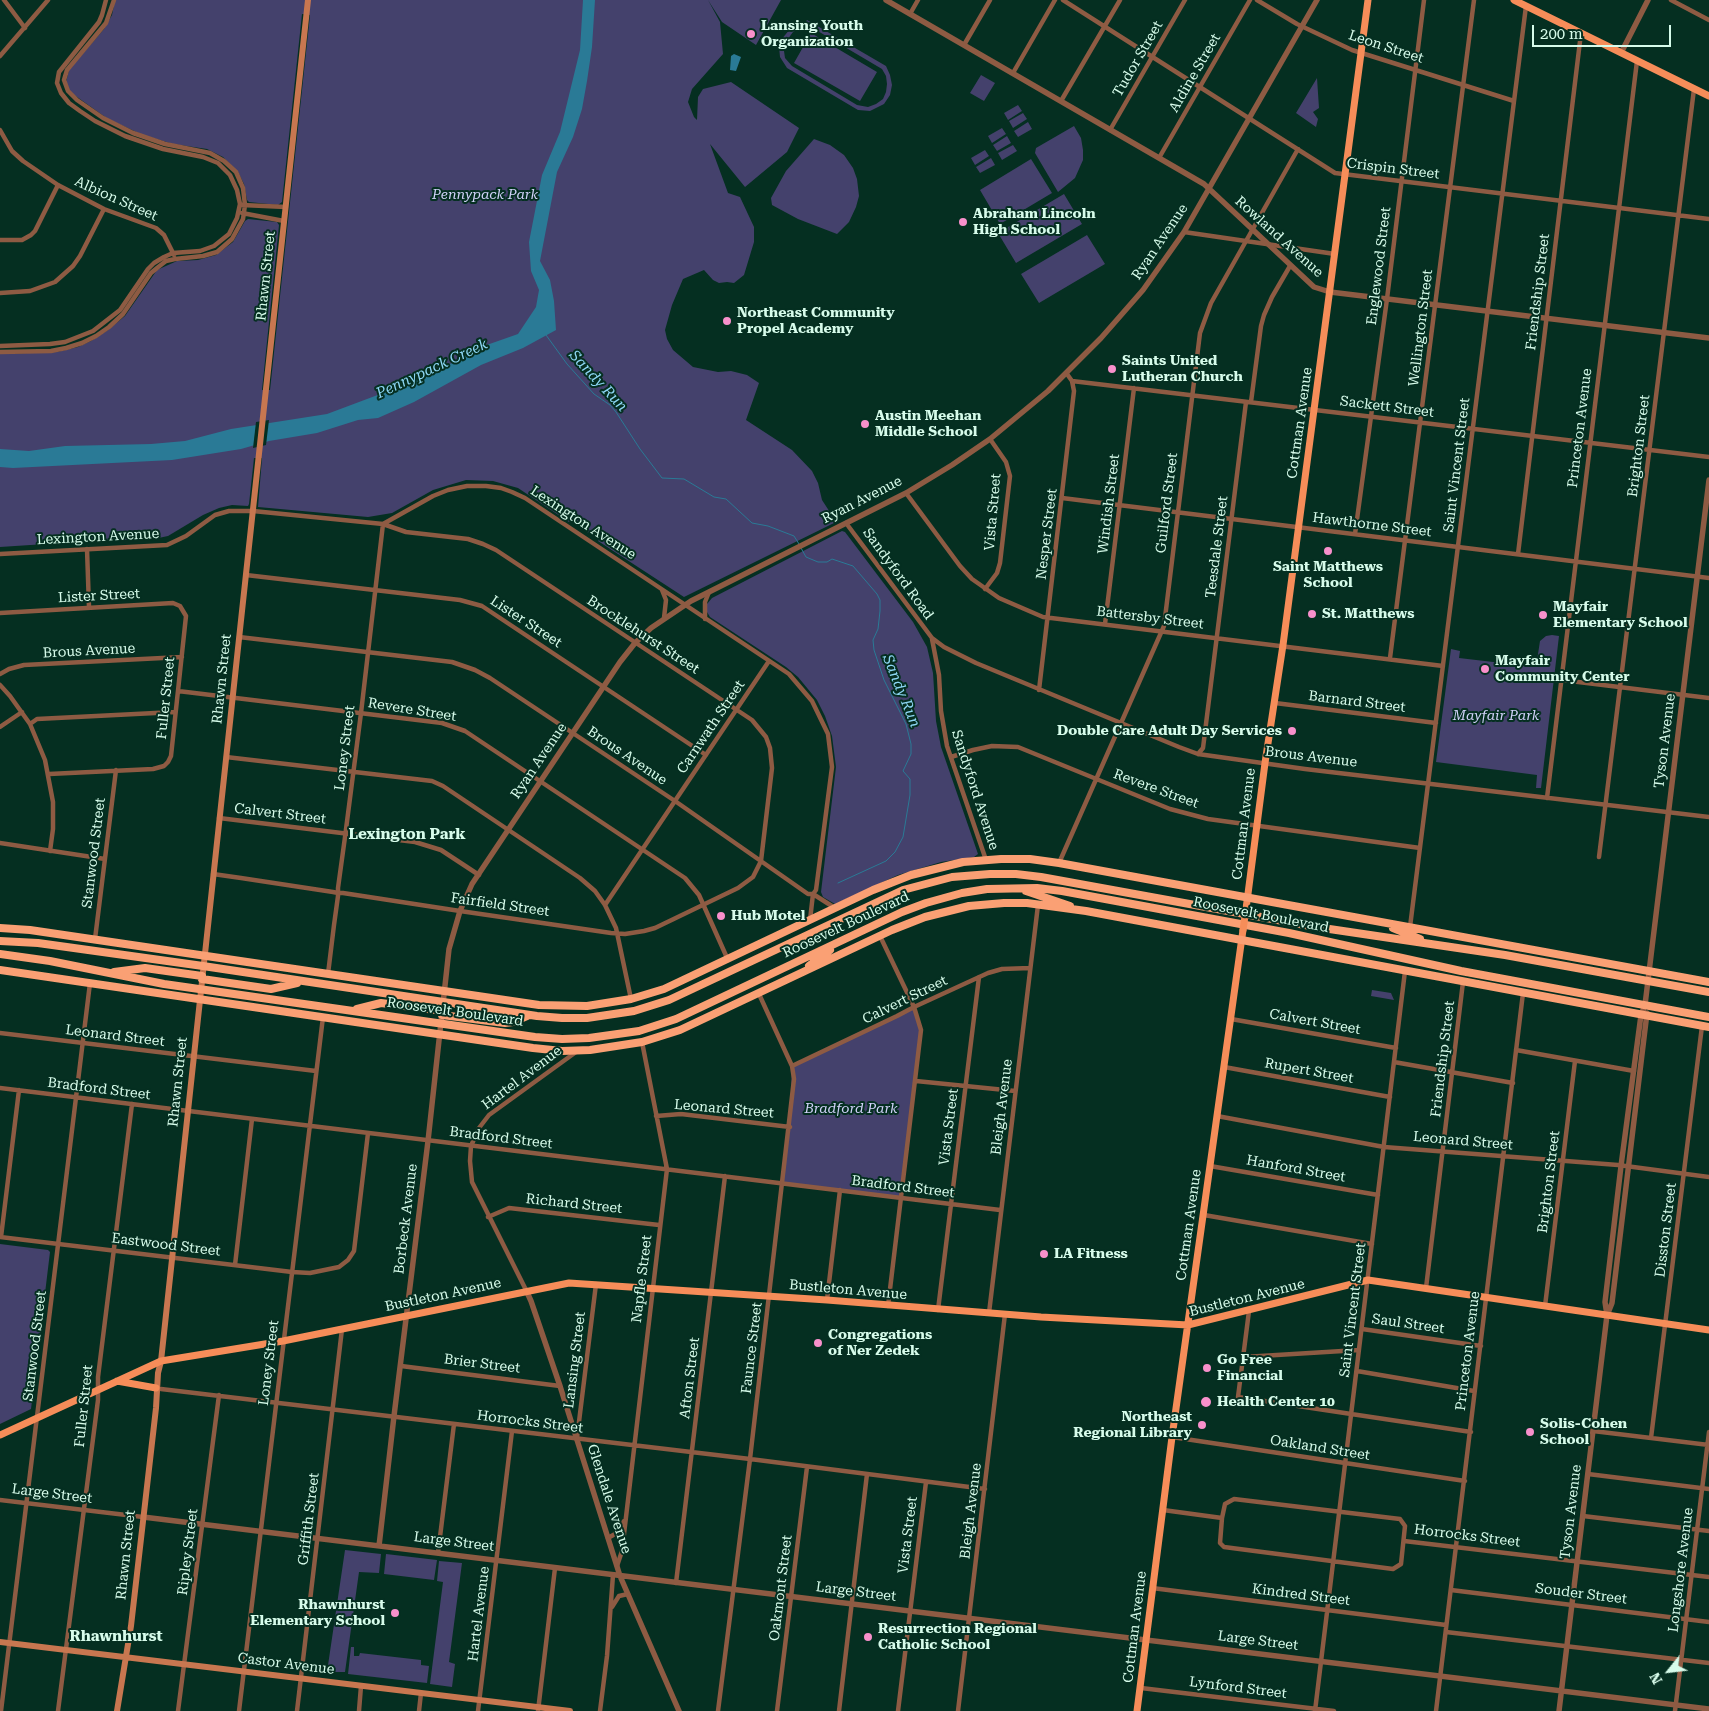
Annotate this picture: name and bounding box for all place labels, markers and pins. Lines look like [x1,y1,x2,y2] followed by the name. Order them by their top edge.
[761,18,863,50] place label: Lansing Youth Organization
[745,28,757,40] marker: Lansing Youth Organization
[973,206,1096,238] place label: Abraham Lincoln High School
[957,216,969,228] marker: Abraham Lincoln High School
[737,305,895,338] place label: Northeast Community Propel Academy
[721,315,733,327] marker: Northeast Community Propel Academy
[1122,353,1243,386] place label: Saints United Lutheran Church
[1106,363,1118,375] marker: Saints United Lutheran Church
[875,408,981,441] place label: Austin Meehan Middle School
[859,418,871,430] marker: Austin Meehan Middle School
[1322,545,1334,557] marker: Saint Matthews School
[1273,559,1383,592] place label: Saint Matthews School
[1553,599,1688,632] place label: Mayfair Elementary School
[1322,606,1414,622] place label: St. Matthews
[1306,608,1318,620] marker: St. Matthews
[1537,609,1549,621] marker: Mayfair Elementary School
[1495,653,1630,686] place label: Mayfair Community Center
[1479,663,1491,675] marker: Mayfair Community Center
[1057,723,1282,739] place label: Double Care Adult Day Services
[1286,725,1298,737] marker: Double Care Adult Day Services
[731,908,805,924] place label: Hub Motel
[715,910,727,922] marker: Hub Motel
[1054,1246,1128,1262] place label: LA Fitness
[1038,1248,1050,1260] marker: LA Fitness
[828,1327,932,1360] place label: Congregations of Ner Zedek
[812,1337,824,1349] marker: Congregations of Ner Zedek
[1217,1352,1283,1384] place label: Go Free Financial
[1201,1362,1213,1374] marker: Go Free Financial
[1217,1394,1335,1410] place label: Health Center 10
[1199,1395,1213,1409] marker: Health Center 10
[1073,1409,1192,1441] place label: Northeast Regional Library
[1540,1416,1627,1448] place label: Solis-Cohen School
[1196,1419,1208,1431] marker: Northeast Regional Library
[1524,1426,1536,1438] marker: Solis-Cohen School
[250,1597,385,1630] place label: Rhawnhurst Elementary School
[389,1607,401,1619] marker: Rhawnhurst Elementary School
[878,1621,1037,1654] place label: Resurrection Regional Catholic School
[862,1631,874,1643] marker: Resurrection Regional Catholic School

